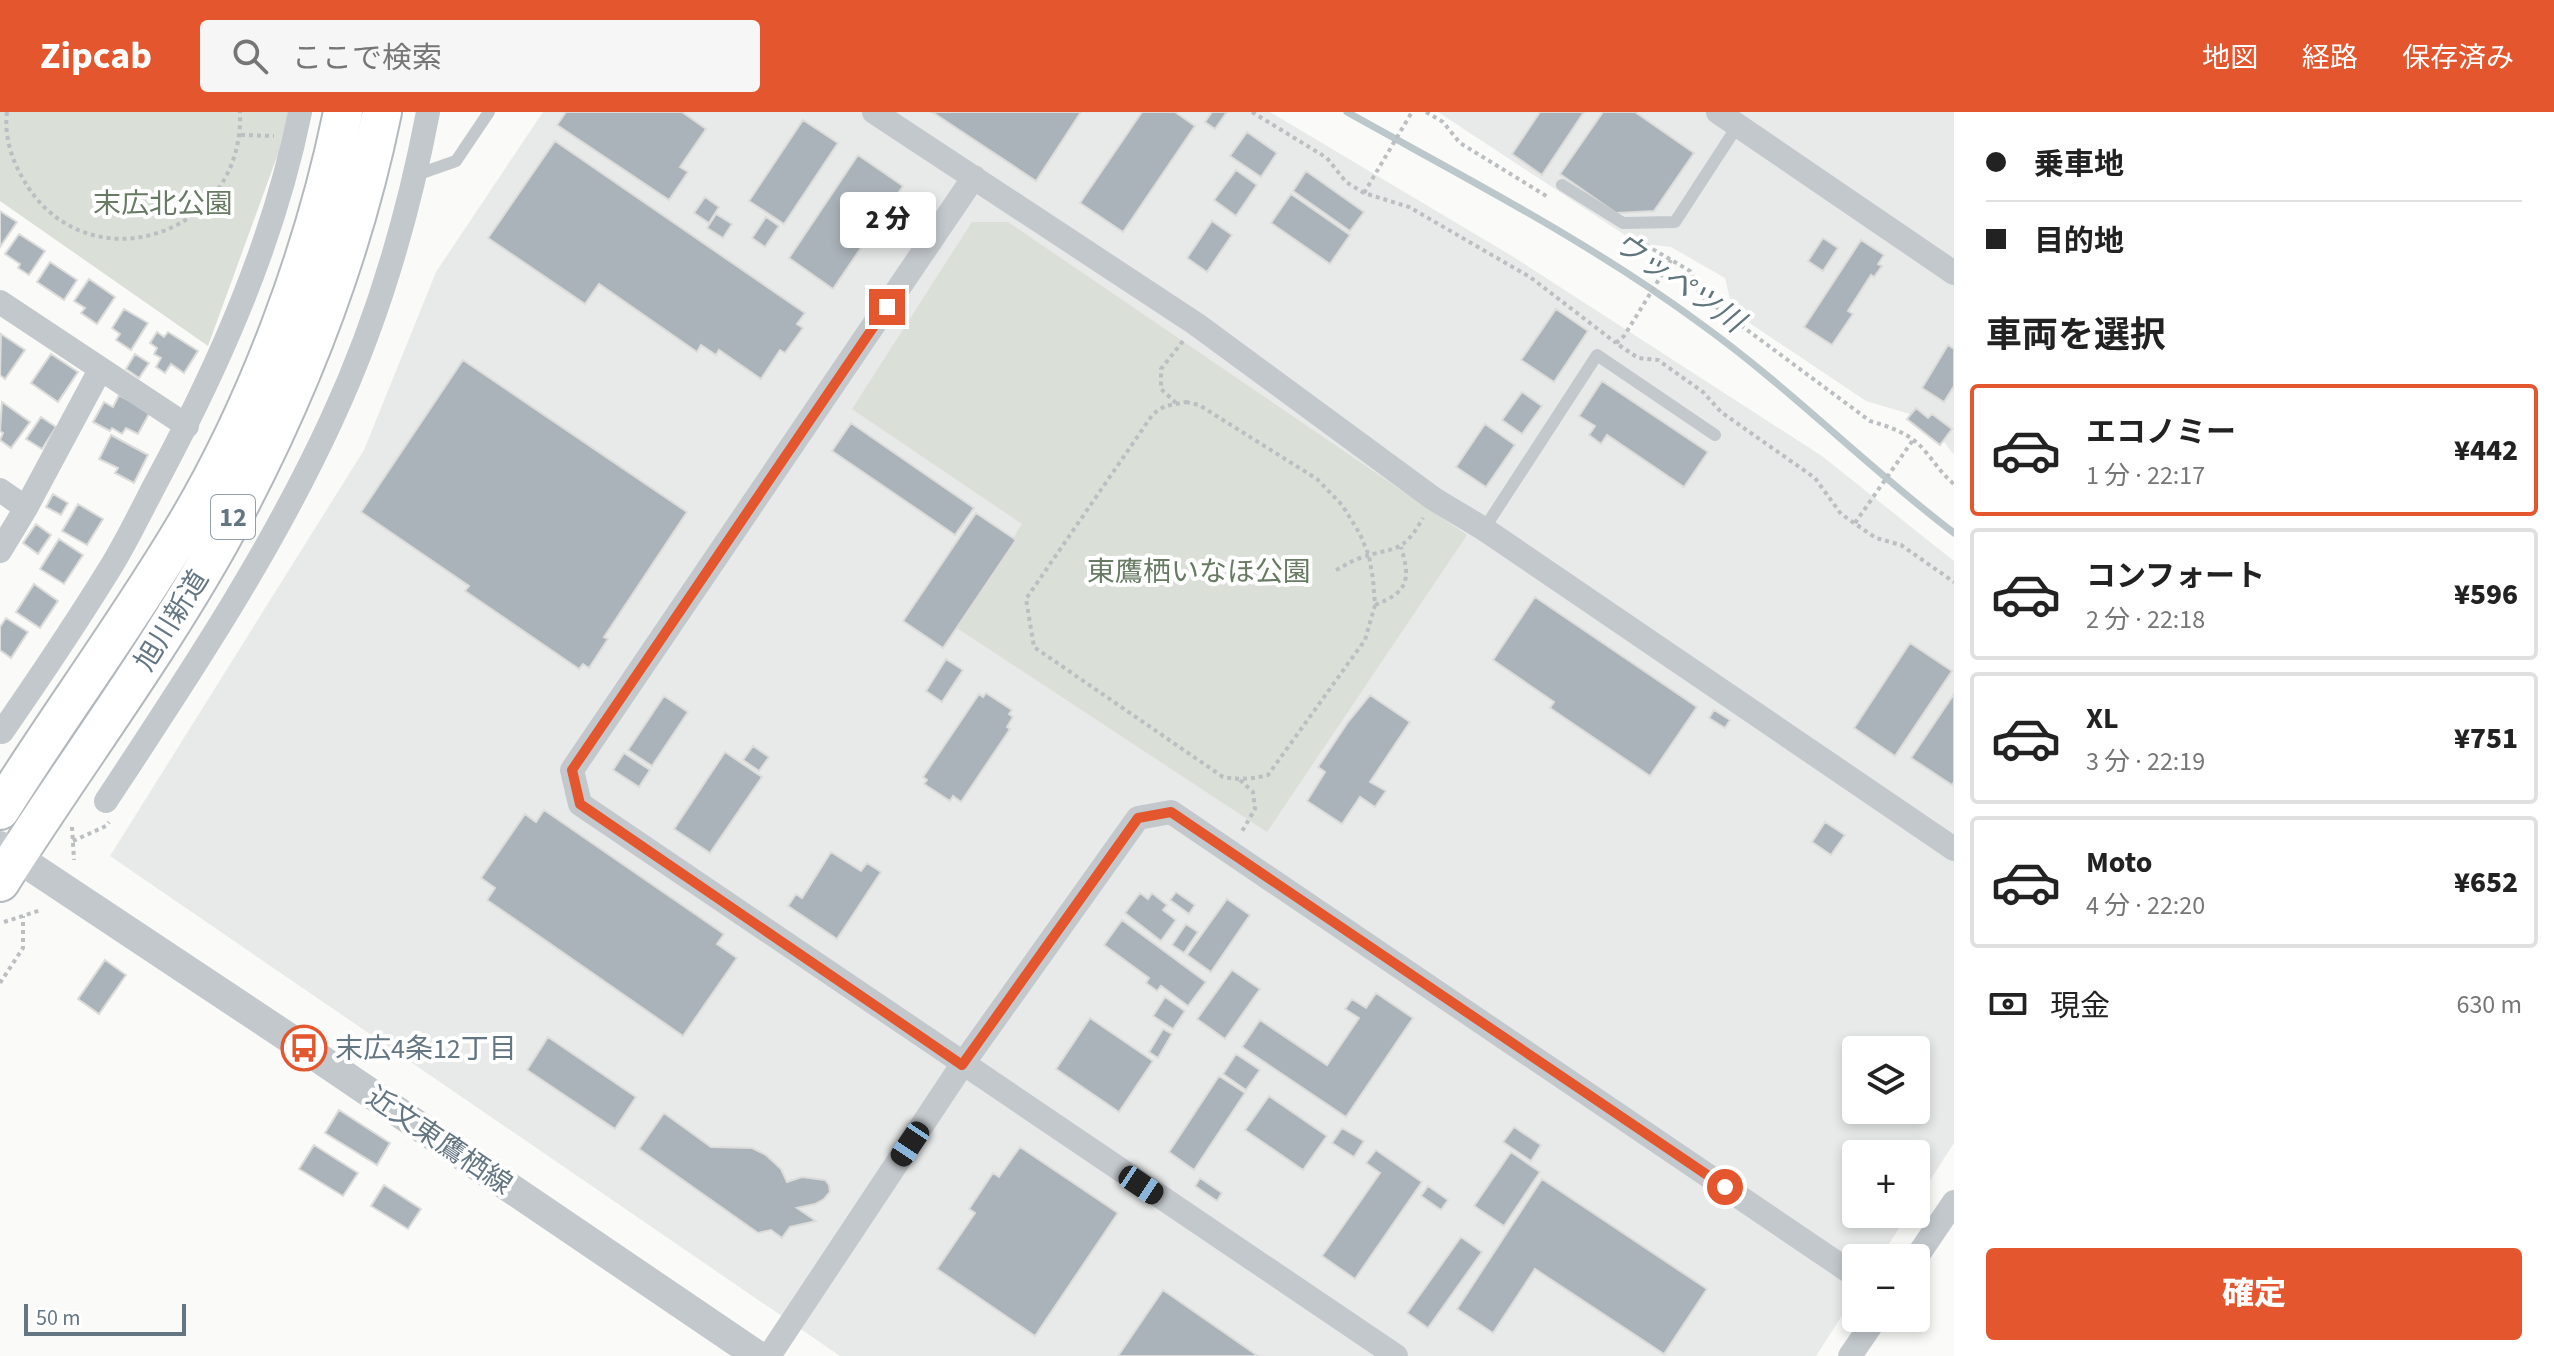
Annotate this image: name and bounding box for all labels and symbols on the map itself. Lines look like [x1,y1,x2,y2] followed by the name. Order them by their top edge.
[93,184,233,224] park label: 末広北公園
[839,191,935,247] callout: 2 分
[1605,222,1755,345] water label: ウッペツ川
[869,289,905,325] route end
[211,495,255,539] road number: 12
[1087,552,1311,592] park label: 東鷹栖いなほ公園
[125,562,218,679] street label: 旭川新道
[280,1024,328,1072] bus stop icon: 末広4条12丁目
[335,1029,517,1069] place label: 末広4条12丁目
[359,1077,520,1204] street label: 近文東鷹栖線
[887,1117,933,1171] car
[1114,1162,1168,1208] car
[1707,1169,1743,1205] route start
[24,1300,186,1336] scale bar

